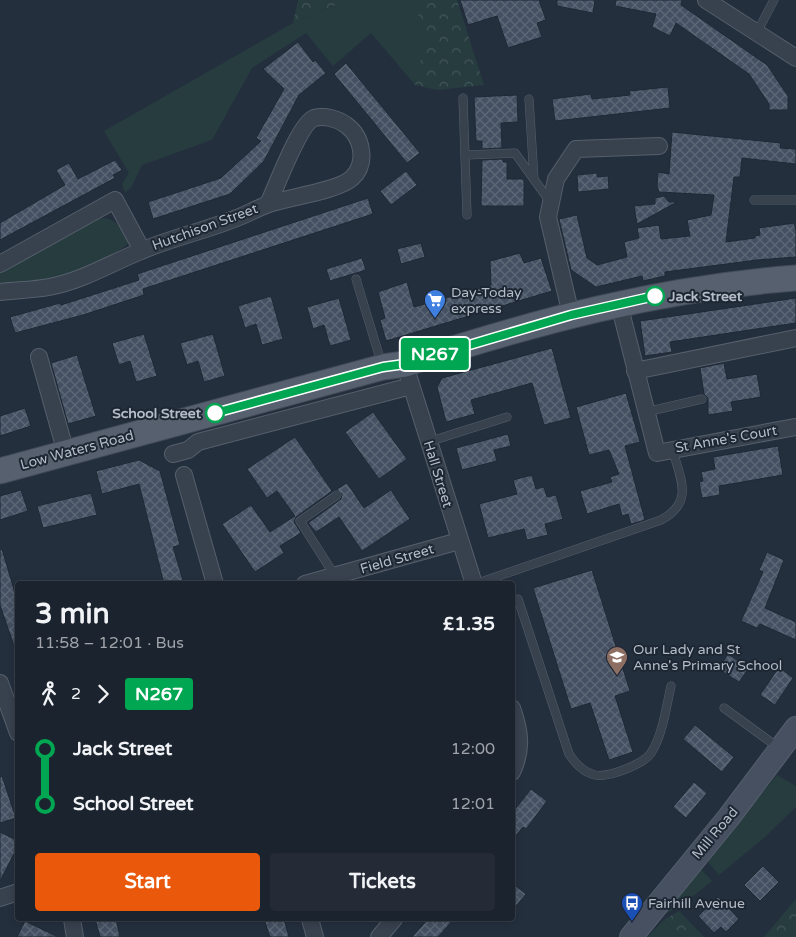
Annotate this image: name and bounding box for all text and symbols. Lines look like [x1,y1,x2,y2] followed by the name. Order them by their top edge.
[150,200,261,254] street label: Hutchison Street
[451,284,522,317] place label: Day-Today express
[645,286,665,306] marker: Jack Street
[423,288,447,319] supermarket icon: Day-Today express
[668,288,743,305] place label: Jack Street
[400,338,470,370] line badge: N267
[411,343,459,365] text: N267
[205,403,225,423] marker: School Street
[112,405,202,422] place label: School Street
[674,422,779,456] street label: St Anne's Court
[18,427,136,473] street label: Low Waters Road
[420,438,456,510] street label: Hall Street
[358,540,436,578] street label: Field Street
[35,597,110,631] text: 3 min
[443,613,495,635] text: £1.35
[35,633,184,653] text: 11:58 – 12:01 · Bus
[633,641,782,674] place label: Our Lady and St Anne's Primary School
[605,645,629,676] school or university icon: Our Lady and St Anne's Primary School
[35,680,63,708] icon: walk
[89,680,117,708] icon: forward
[135,683,183,705] text: N267
[71,684,81,704] text: 2
[73,738,172,760] text: Jack Street
[451,739,495,759] text: 12:00
[73,793,193,815] text: School Street
[451,794,495,814] text: 12:01
[688,804,742,862] street label: Mill Road
[35,853,260,911] button: Start
[270,853,495,911] button: Tickets
[620,891,644,922] bus stop icon: Fairhill Avenue
[648,895,745,912] place label: Fairhill Avenue

